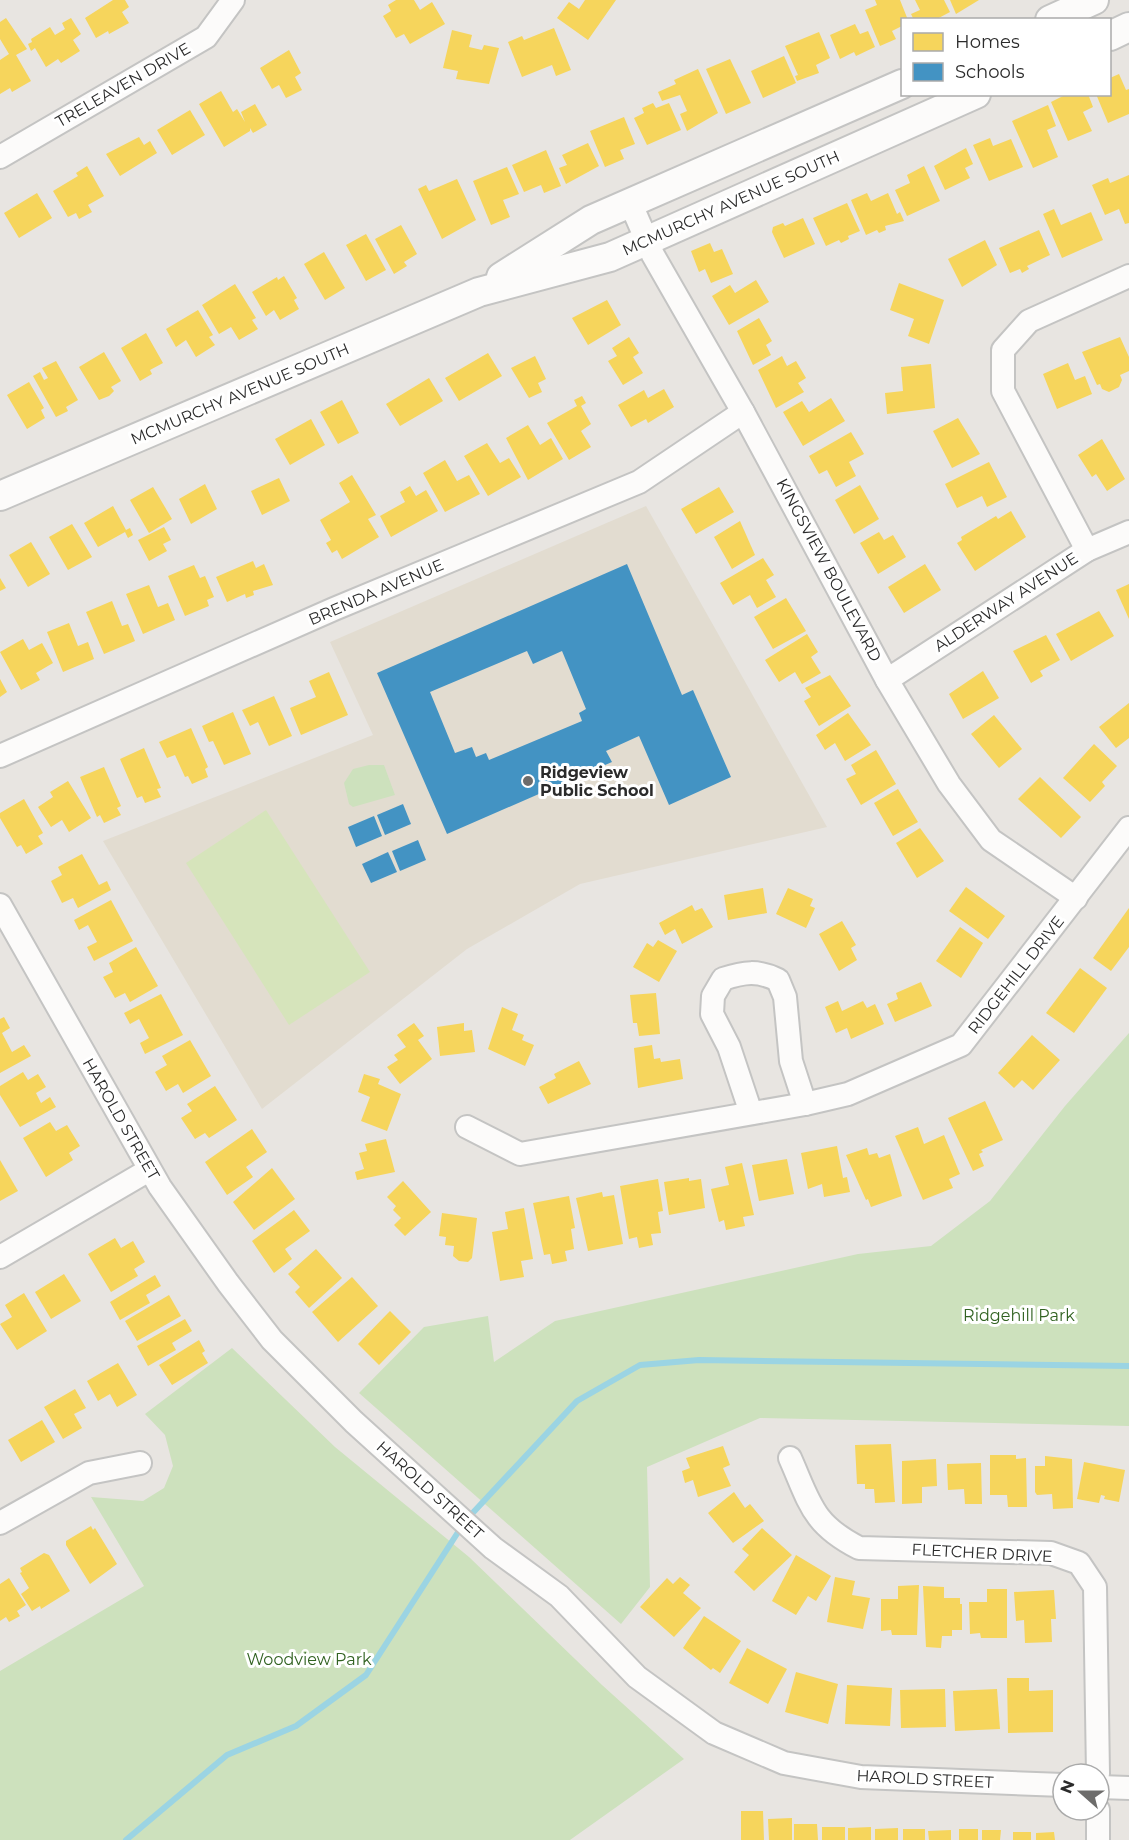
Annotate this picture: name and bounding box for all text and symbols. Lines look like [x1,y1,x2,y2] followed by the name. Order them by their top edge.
[901,18,1111,96] legend
[955,31,1020,53] text: Homes
[52,39,194,131] street label: TRELEAVEN DRIVE
[955,61,1025,83] text: Schools
[620,146,842,260] street label: MCMURCHY AVENUE SOUTH
[128,339,352,449] street label: MCMURCHY AVENUE SOUTH
[773,475,885,665] street label: KINGSVIEW BOULEVARD
[931,548,1081,656] street label: ALDERWAY AVENUE
[306,555,446,629] street label: BRENDA AVENUE
[540,763,654,800] place label: Ridgeview Public School
[521,774,535,788] marker: Ridgeview Public School
[964,912,1068,1038] street label: RIDGEHILL DRIVE
[78,1055,164,1184] street label: HAROLD STREET
[963,1306,1075,1325] park label: Ridgehill Park
[373,1437,488,1544] street label: HAROLD STREET
[911,1540,1053,1566] street label: FLETCHER DRIVE
[246,1650,372,1669] park label: Woodview Park
[1051,1762,1111,1822] north arrow
[856,1766,995,1792] street label: HAROLD STREET
[1056,1777,1079,1796] text: N

